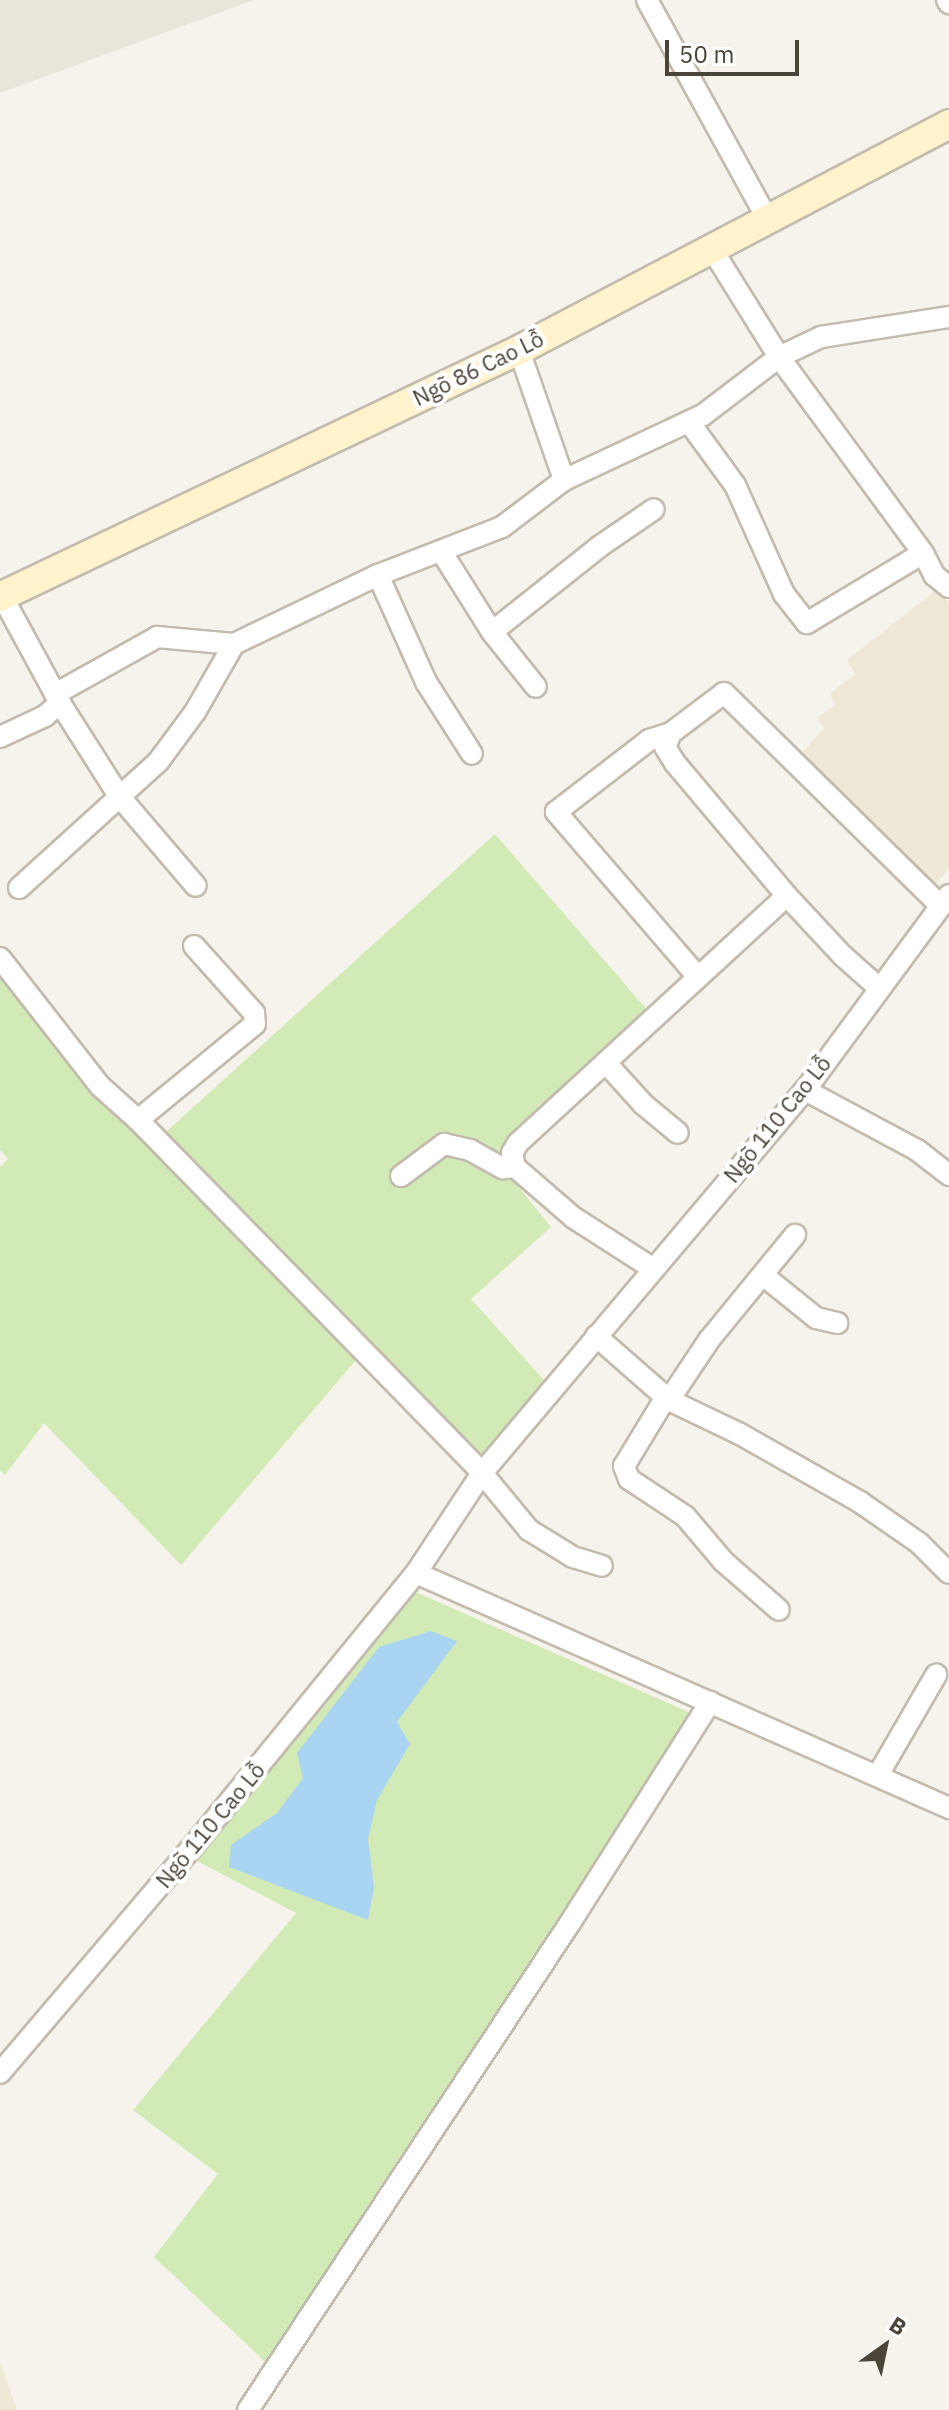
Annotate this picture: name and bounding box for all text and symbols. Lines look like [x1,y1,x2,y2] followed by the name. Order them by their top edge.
[669,24,803,74] scale bar
[679,38,734,70] text: 50 m
[408,325,548,411] street label: Ngõ 86 Cao Lỗ
[718,1050,836,1188] street label: Ngõ 110 Cao Lỗ
[150,1757,270,1893] street label: Ngõ 110 Cao Lỗ
[845,2306,925,2386] north arrow
[884,2309,912,2342] text: B

